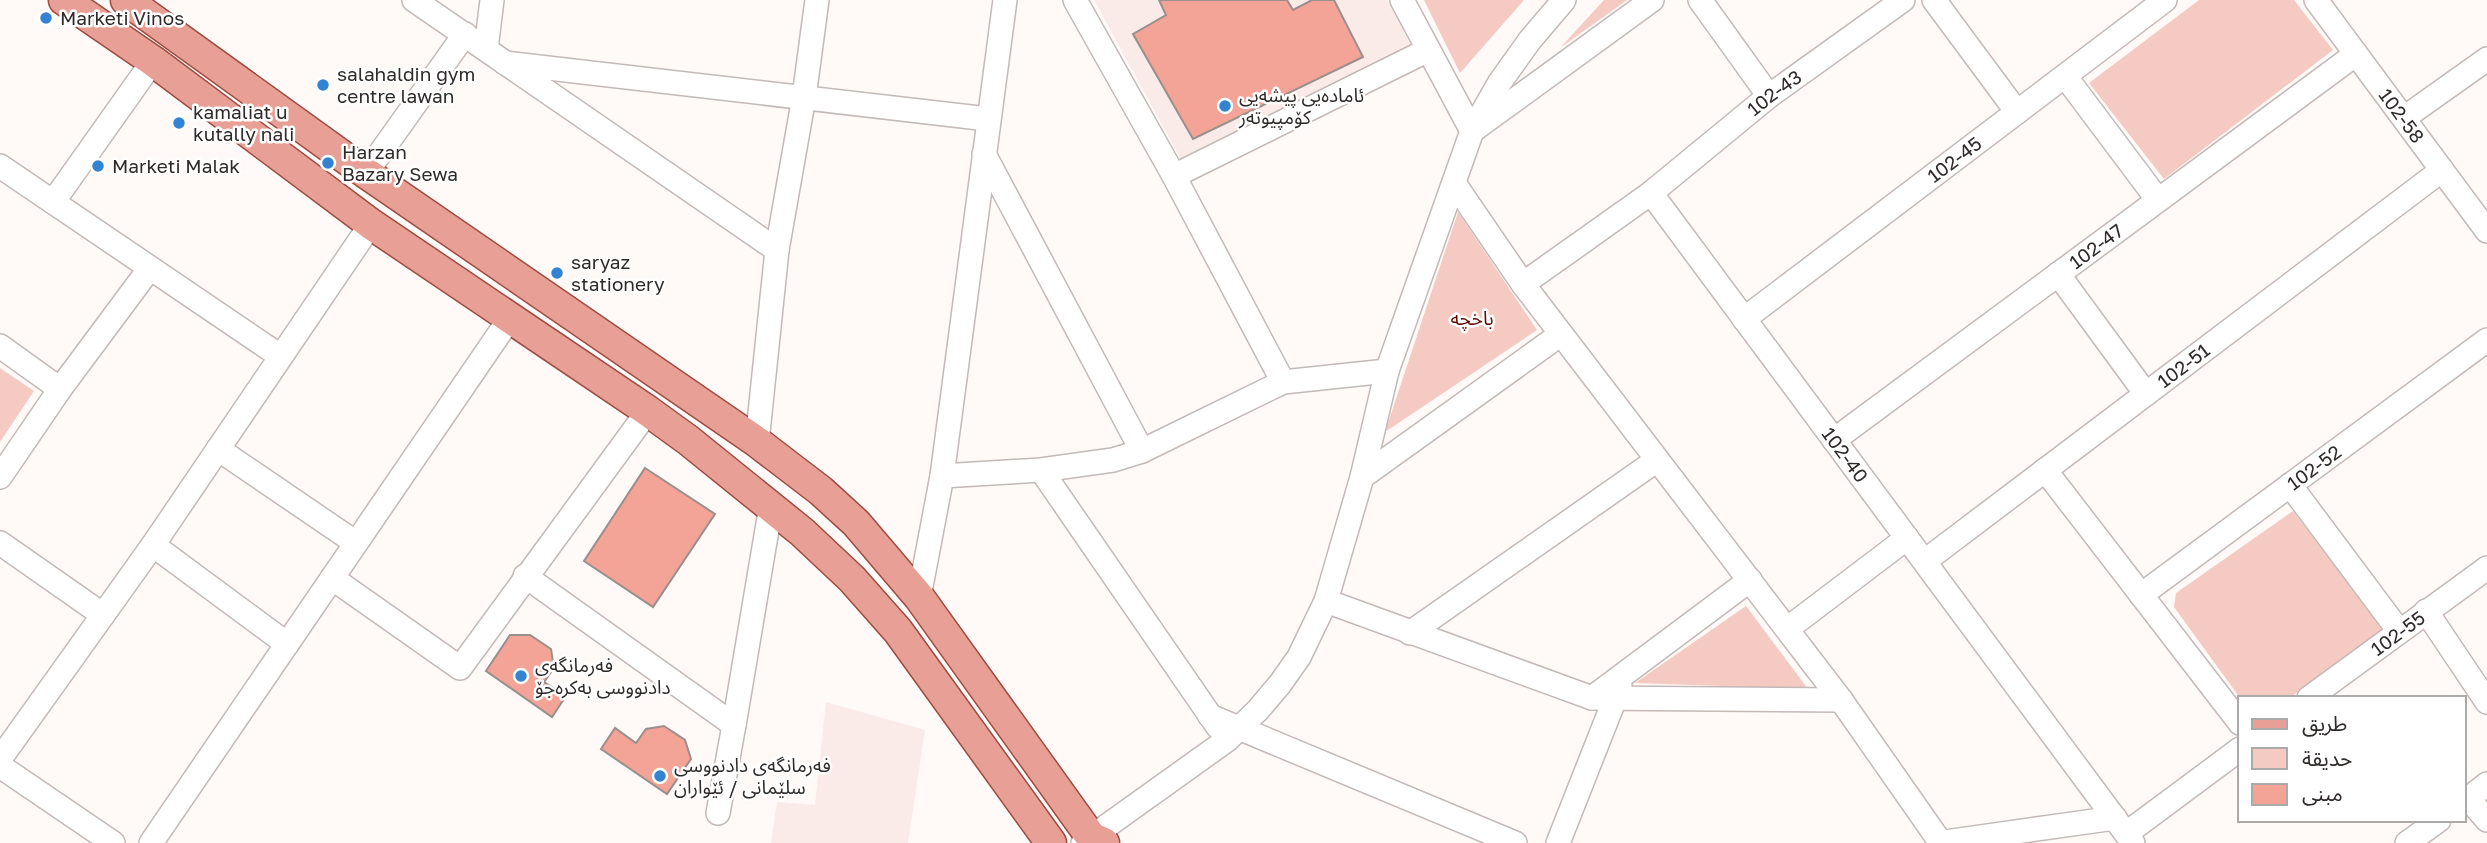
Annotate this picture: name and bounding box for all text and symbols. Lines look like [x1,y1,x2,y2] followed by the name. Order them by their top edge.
[60,6,184,29] place label: Marketi Vinos
[38,10,54,26] marker: Marketi Vinos
[337,62,475,107] place label: salahaldin gym centre lawan
[1742,65,1806,120] street label: 102-43
[315,77,331,93] marker: salahaldin gym centre lawan
[1238,83,1364,130] place label: ئامادەیی پیشەیی کۆمپیوتەر
[2374,84,2430,147] street label: 102-58
[1217,98,1233,114] marker: ئامادەیی پیشەیی کۆمپیوتەر
[193,100,294,145] place label: kamaliat u kutally nali
[171,115,187,131] marker: kamaliat u kutally nali
[1923,131,1986,187] street label: 102-45
[342,140,458,185] place label: Harzan Bazary Sewa
[112,154,240,177] place label: Marketi Malak
[320,155,336,171] marker: Harzan Bazary Sewa
[90,158,106,174] marker: Marketi Malak
[2064,218,2127,273] street label: 102-47
[571,250,665,295] place label: saryaz stationery
[549,265,565,281] marker: saryaz stationery
[1450,306,1494,331] park label: باخچە
[2152,338,2214,392] street label: 102-51
[1818,423,1873,487] street label: 102-40
[2282,440,2345,494] street label: 102-52
[2366,605,2429,660] street label: 102-55
[535,653,671,699] place label: فەرمانگەی دادنووسی بەکرەجۆ
[513,668,529,684] marker: فەرمانگەی دادنووسی بەکرەجۆ
[2238,696,2466,822] legend
[2302,710,2347,737] text: طريق
[2302,745,2352,771] text: حديقة
[674,753,831,799] place label: فەرمانگەی دادنووسی سلێمانی / ئێواران
[652,768,668,784] marker: فەرمانگەی دادنووسی سلێمانی / ئێواران
[2302,780,2343,806] text: مبنى

